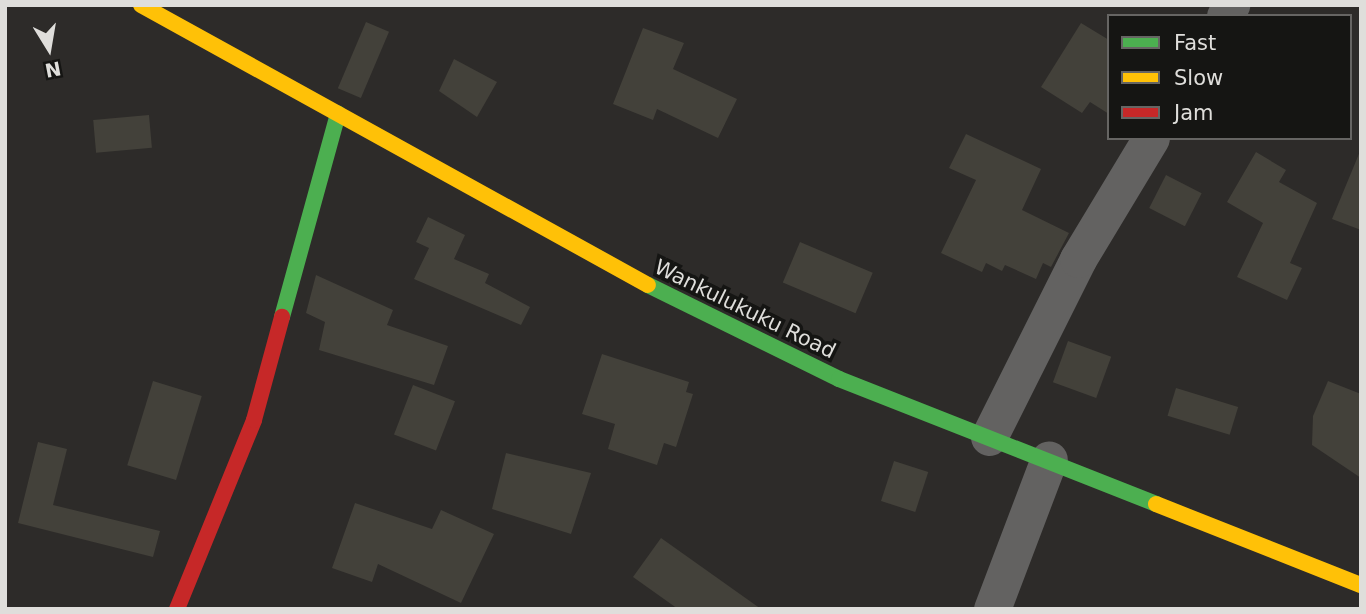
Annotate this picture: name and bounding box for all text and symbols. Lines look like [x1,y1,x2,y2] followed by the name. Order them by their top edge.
[14,14,84,84] north arrow
[1107,14,1352,140] legend
[1174,31,1216,55] text: Fast
[43,57,63,82] text: N
[1174,66,1223,90] text: Slow
[1174,101,1214,125] text: Jam
[650,254,840,364] street label: Wankulukuku Road

